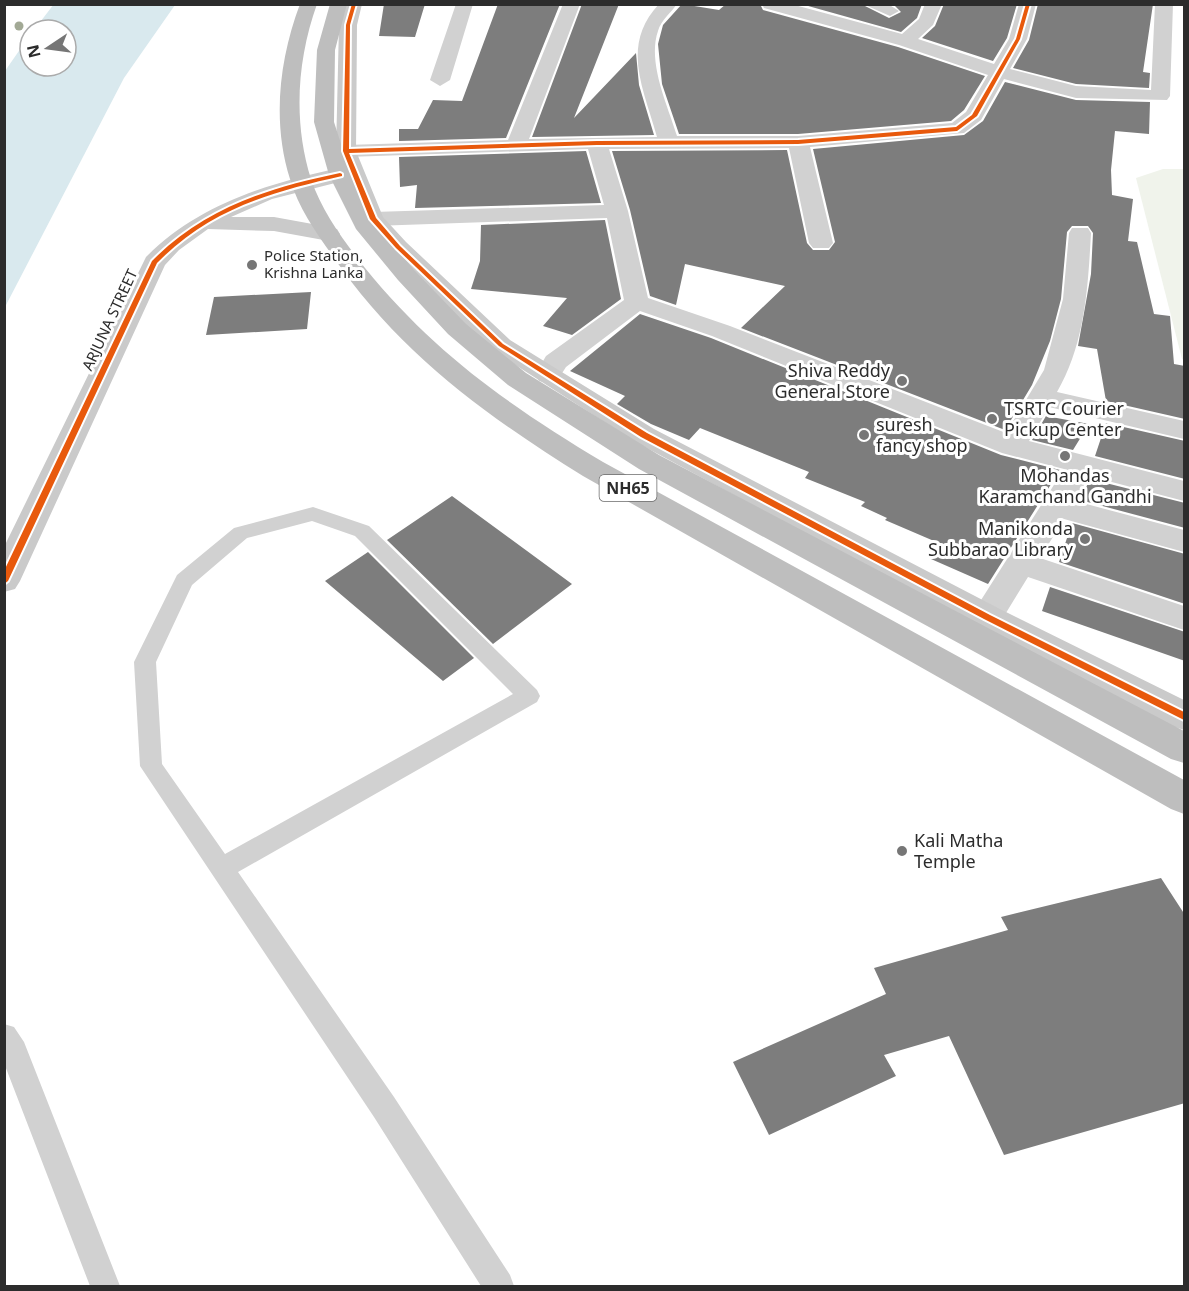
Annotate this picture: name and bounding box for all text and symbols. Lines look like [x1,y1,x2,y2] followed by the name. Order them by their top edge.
[18,18,78,78] north arrow
[21,43,46,60] text: N
[264,245,363,282] place label: Police Station, Krishna Lanka
[245,258,259,272] marker: Police Station, Krishna Lanka
[77,265,142,374] street label: ARJUNA STREET
[774,358,891,403] place label: Shiva Reddy General Store
[895,374,909,388] marker: Shiva Reddy General Store
[1004,396,1124,441] place label: TSRTC Courier Pickup Center
[876,412,968,457] place label: suresh fancy shop
[985,412,999,426] marker: TSRTC Courier Pickup Center
[857,428,871,442] marker: suresh fancy shop
[1058,449,1072,463] marker: Mohandas Karamchand Gandhi
[978,463,1152,508] place label: Mohandas Karamchand Gandhi
[600,475,656,501] road number: NH65
[928,516,1074,561] place label: Manikonda Subbarao Library
[1078,532,1092,546] marker: Manikonda Subbarao Library
[914,828,1003,873] place label: Kali Matha Temple
[895,844,909,858] marker: Kali Matha Temple

